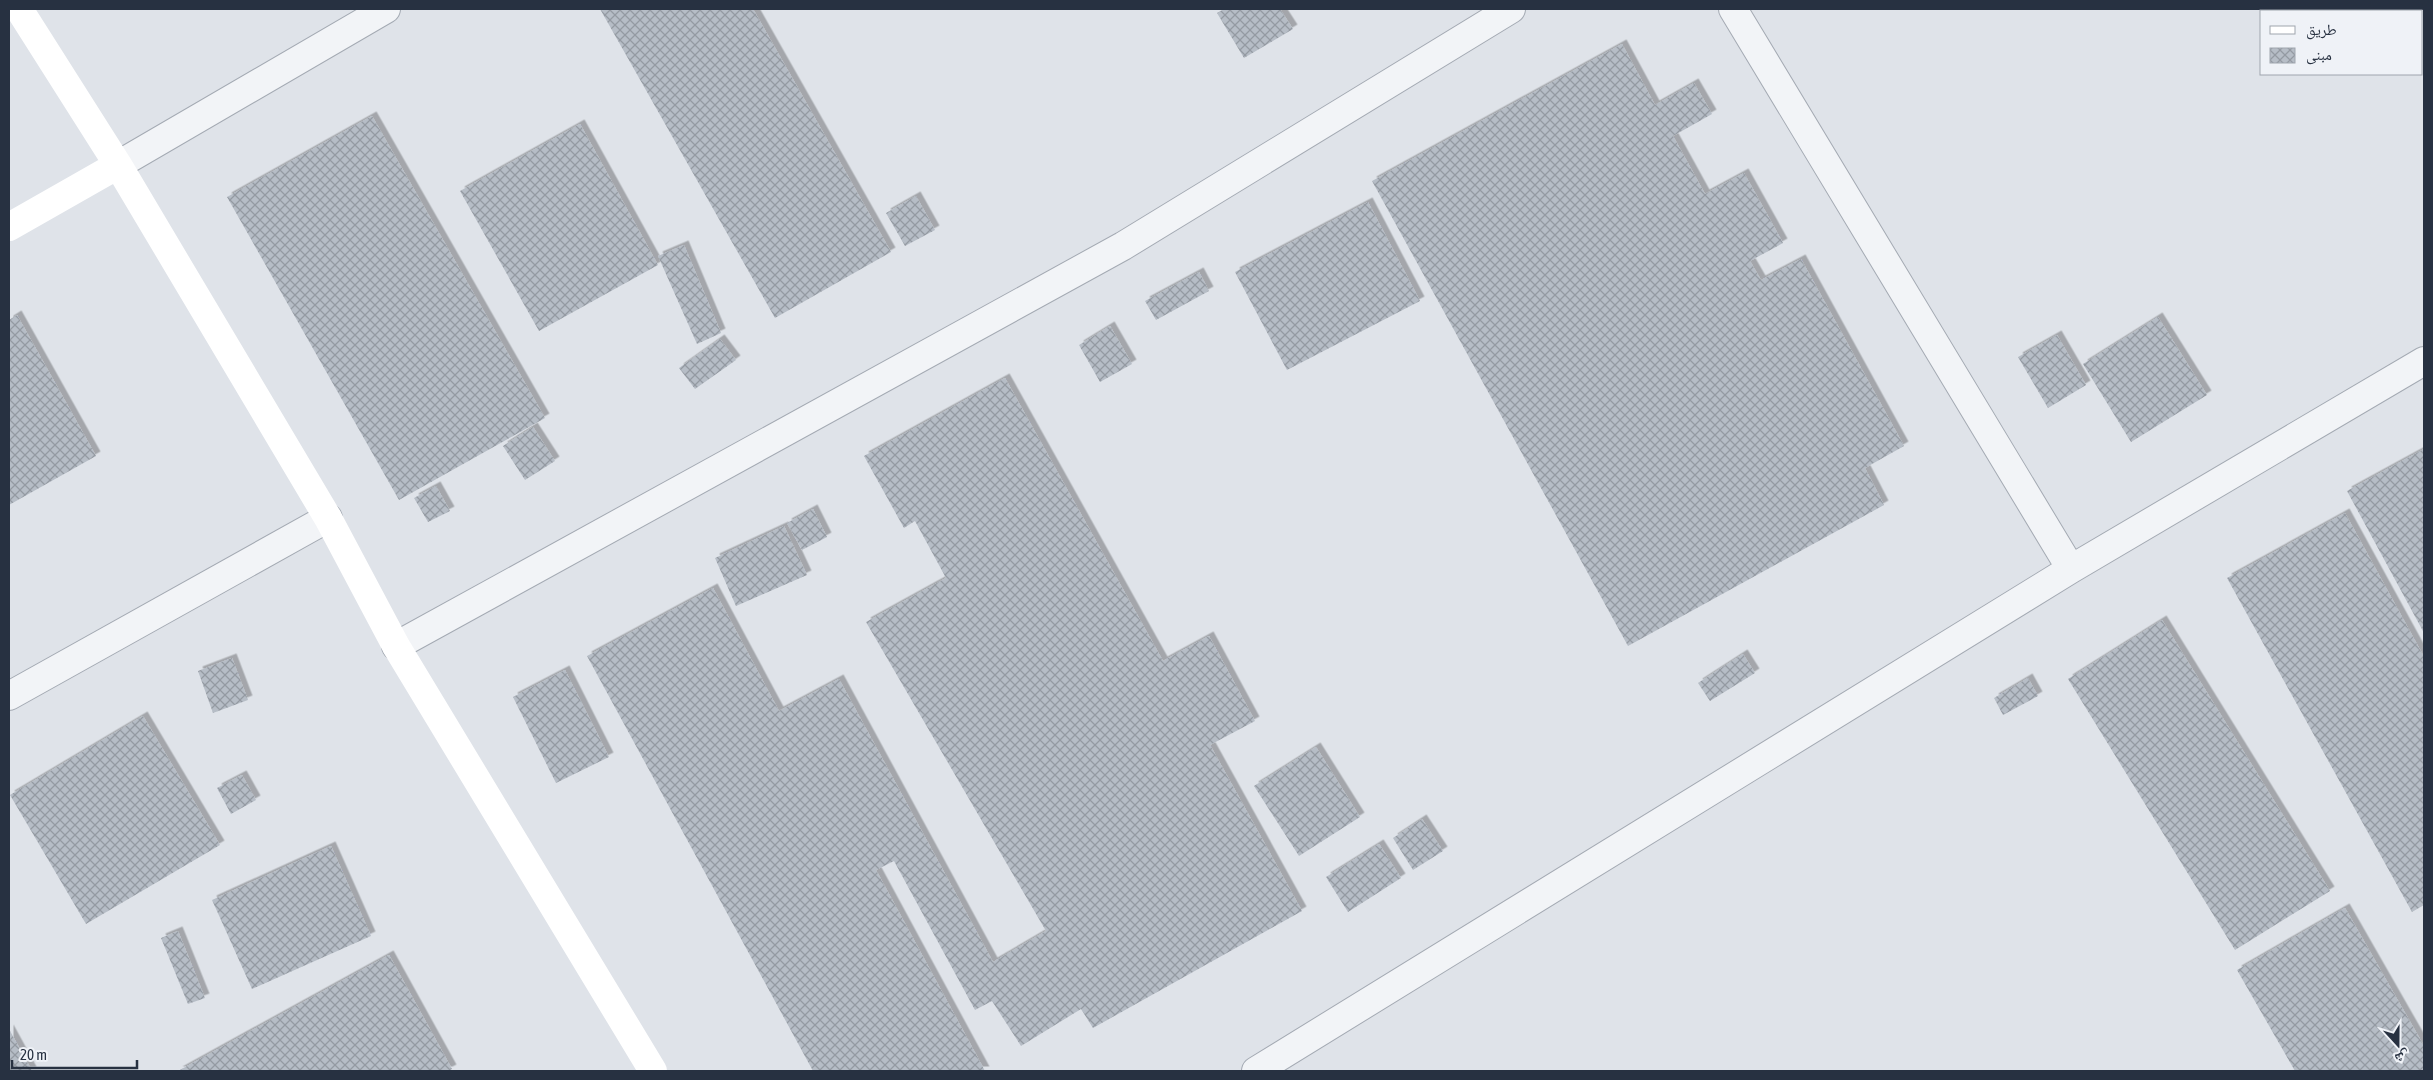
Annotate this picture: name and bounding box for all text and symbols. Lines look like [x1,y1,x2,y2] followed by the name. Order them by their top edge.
[2260,10,2423,75] legend
[2306,21,2337,40] text: طريق
[2306,46,2332,65] text: مبنى
[2373,1020,2423,1070] north arrow
[12,1038,138,1070] scale bar
[20,1046,47,1063] text: 20 m
[2392,1046,2412,1067] text: ش

